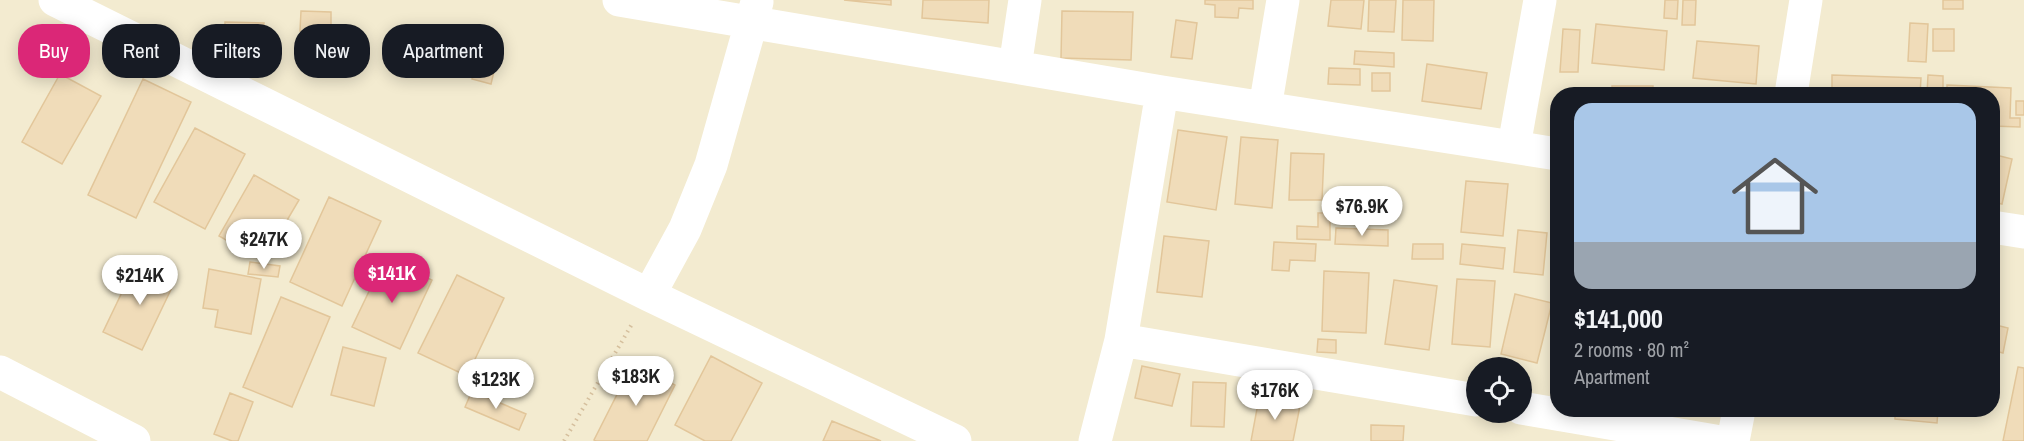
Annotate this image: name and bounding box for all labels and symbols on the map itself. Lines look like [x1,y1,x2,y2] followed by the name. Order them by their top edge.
[1313,186,1411,237] pin: $76.9K
[222,219,306,270] pin: $247K
[350,253,434,304] pin: $141K
[98,255,182,306] pin: $214K
[594,356,678,407] pin: $183K
[454,359,538,410] pin: $123K
[1233,370,1317,421] pin: $176K

